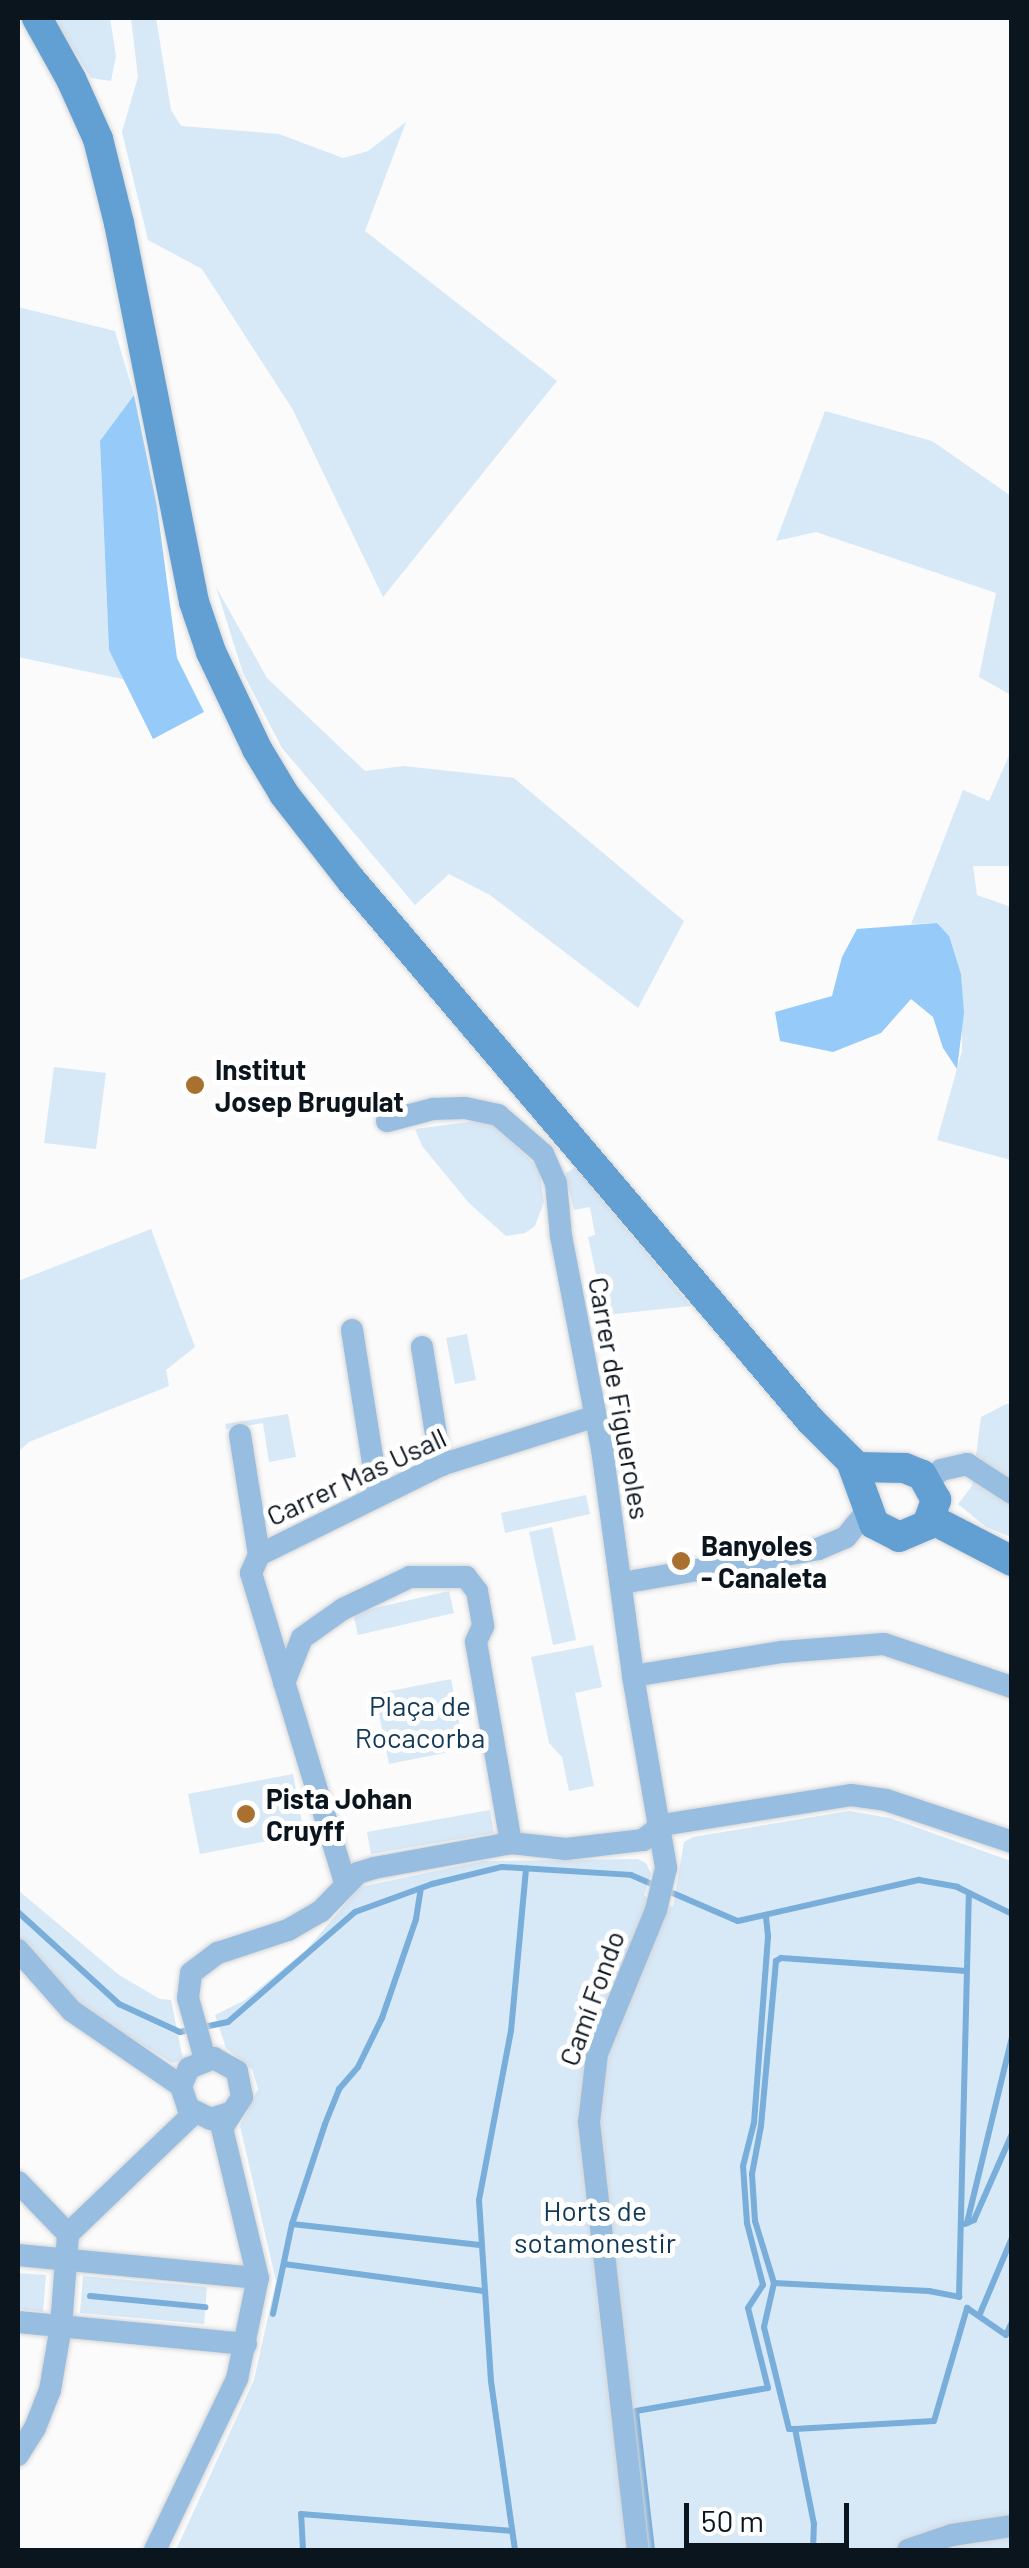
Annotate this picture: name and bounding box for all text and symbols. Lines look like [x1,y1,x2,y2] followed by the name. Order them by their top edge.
[215,1052,404,1118] place label: Institut Josep Brugulat
[184,1074,206,1096] marker: Institut Josep Brugulat
[582,1274,658,1522] street label: Carrer de Figueroles
[261,1420,451,1532] street label: Carrer Mas Usall
[701,1528,827,1594] place label: Banyoles - Canaleta
[670,1550,692,1572] marker: Banyoles - Canaleta
[355,1688,485,1754] park label: Plaça de Rocacorba
[266,1781,412,1847] place label: Pista Johan Cruyff
[235,1803,257,1825] marker: Pista Johan Cruyff
[551,1926,631,2070] street label: Camí Fondo
[514,2193,676,2259] park label: Horts de sotamonestir
[689,2483,854,2545] scale bar
[701,2502,764,2538] text: 50 m

